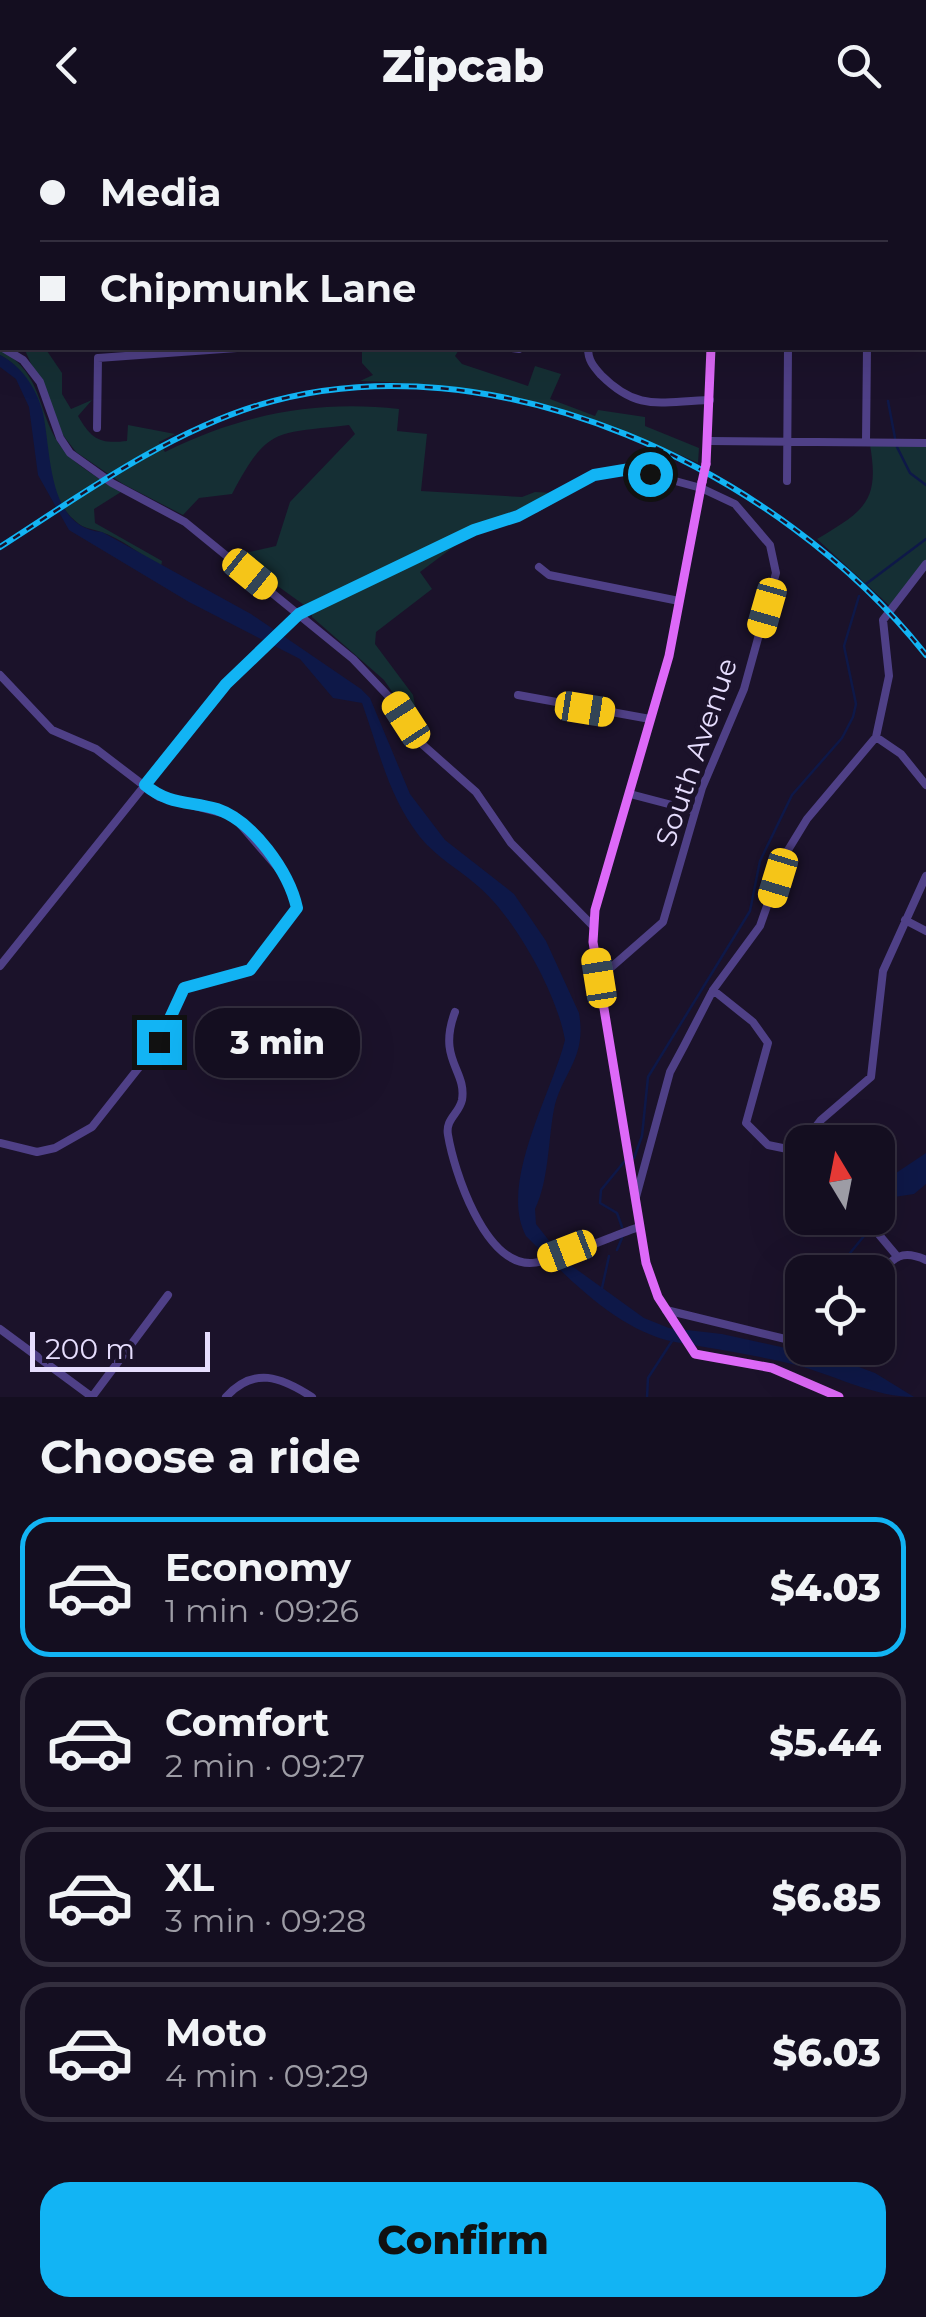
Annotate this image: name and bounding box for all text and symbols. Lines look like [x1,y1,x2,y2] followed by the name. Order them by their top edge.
[40,38,95,93] icon: back
[382,38,544,93] text: Zipcab
[831,38,886,93] icon: search
[100,169,221,216] text: Media
[100,265,416,312] text: Chipmunk Lane
[628,452,673,497] route start
[217,543,283,605] car
[744,575,790,641] car
[648,653,744,851] street label: South Avenue
[377,687,435,753] car
[553,689,617,729] car
[755,845,801,911] car
[579,946,619,1010] car
[194,1007,359,1077] callout: 3 min
[137,1020,182,1065] route end
[230,1023,325,1062] text: 3 min
[785,1125,895,1235] north arrow
[785,1125,895,1365] map controls
[534,1226,600,1276] car
[785,1255,895,1365] button: locate
[30,1327,210,1372] scale bar
[45,1332,135,1366] text: 200 m
[40,1429,361,1484] text: Choose a ride
[45,1542,135,1632] icon: car
[165,1544,351,1591] text: Economy
[770,1564,881,1611] text: $4.03
[165,1591,359,1630] text: 1 min · 09:26
[45,1697,135,1787] icon: car
[165,1699,329,1746] text: Comfort
[769,1719,881,1766] text: $5.44
[165,1746,365,1785] text: 2 min · 09:27
[45,1852,135,1942] icon: car
[165,1854,214,1901] text: XL
[772,1874,881,1921] text: $6.85
[165,1901,367,1940] text: 3 min · 09:28
[45,2007,135,2097] icon: car
[165,2009,267,2056] text: Moto
[773,2029,881,2076] text: $6.03
[165,2056,369,2095] text: 4 min · 09:29
[40,2182,886,2297] button: Confirm

